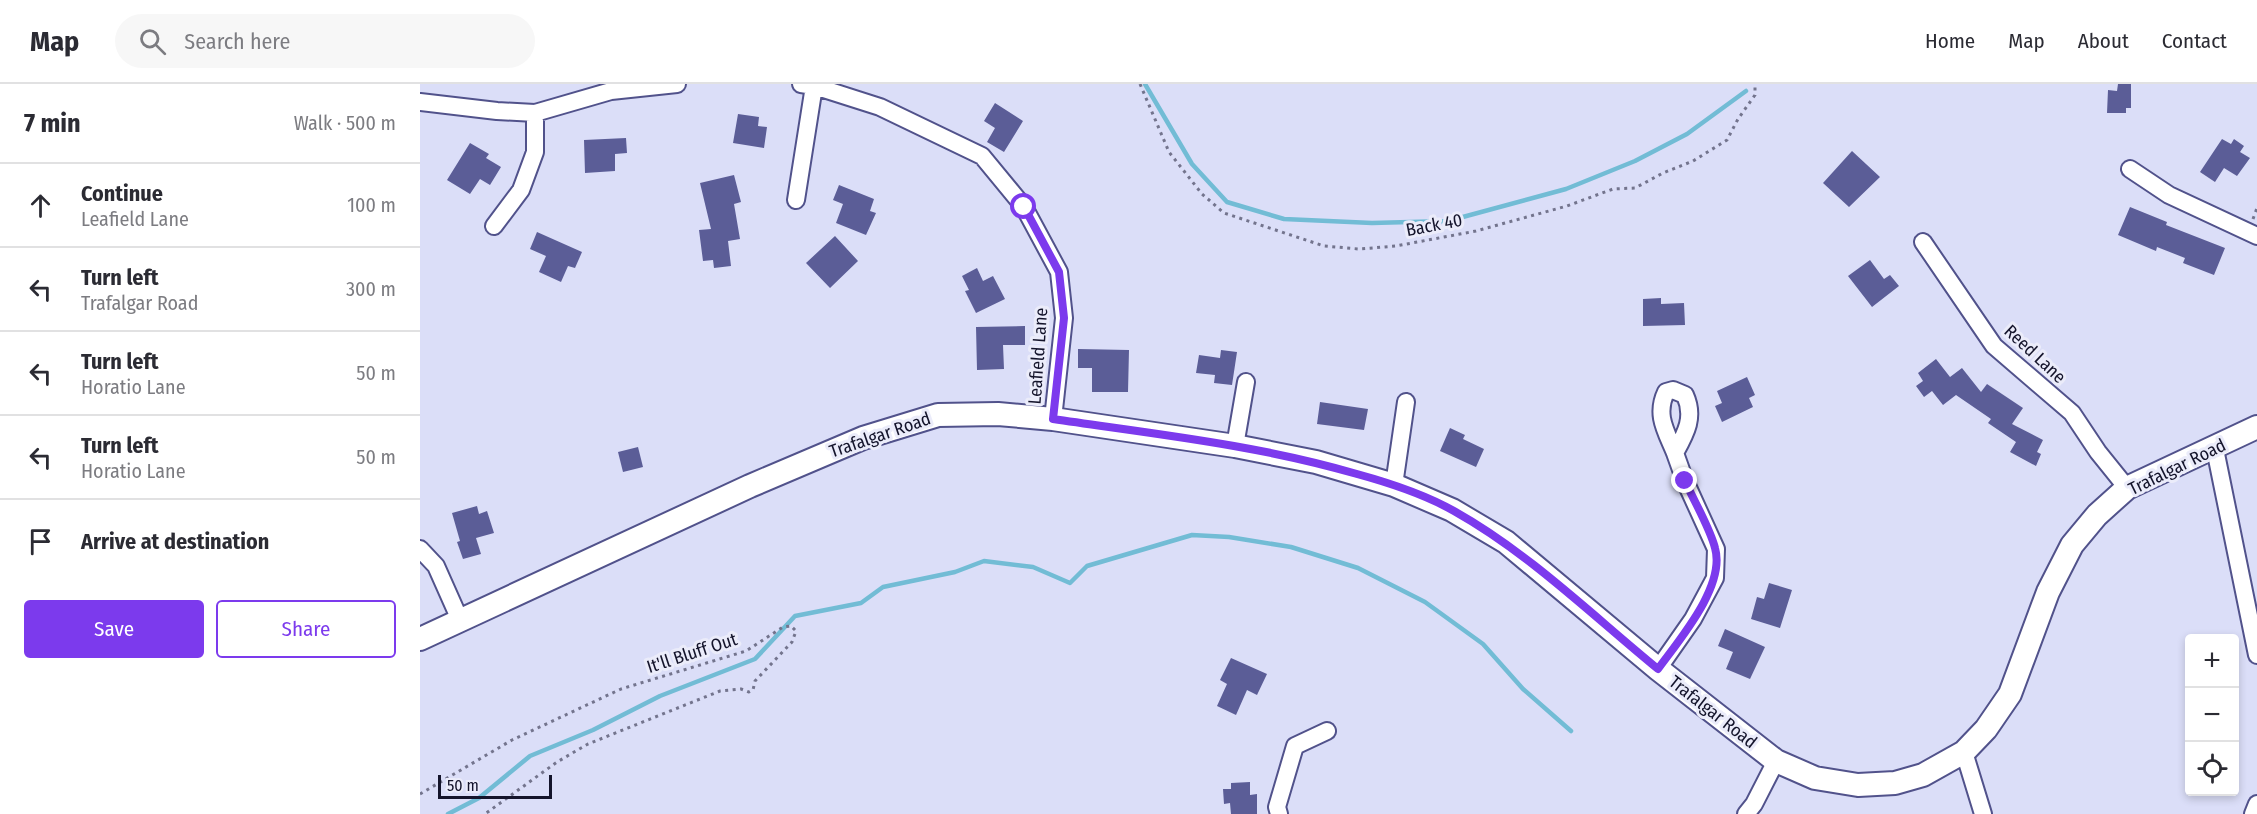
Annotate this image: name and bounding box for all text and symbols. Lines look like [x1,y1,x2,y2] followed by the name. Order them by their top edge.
[115,14,535,68] search box
[30,25,79,58] text: Map
[136,25,169,58] icon: search
[184,28,290,55] text: Search here
[1925,28,1975,54] text: Home
[2008,28,2045,54] text: Map
[2078,28,2129,54] text: About
[2162,28,2227,54] text: Contact
[24,108,81,139] text: 7 min
[294,111,396,135] text: Walk · 500 m
[81,180,163,207] text: Continue
[24,189,57,222] icon: ahead
[347,193,396,217] text: 100 m
[1010,193,1036,219] route start
[81,207,189,231] text: Leafield Lane
[1404,209,1464,241] street label: Back 40
[81,264,159,291] text: Turn left
[24,273,57,306] icon: left
[346,277,396,301] text: 300 m
[81,291,198,315] text: Trafalgar Road
[1024,307,1052,405] street label: Leafield Lane
[2000,320,2070,388] street label: Reed Lane
[81,348,159,375] text: Turn left
[24,357,57,390] icon: left
[356,361,396,385] text: 50 m
[81,375,186,399] text: Horatio Lane
[826,407,934,463] street label: Trafalgar Road
[81,432,159,459] text: Turn left
[2125,434,2229,500] street label: Trafalgar Road
[24,441,57,474] icon: left
[356,445,396,469] text: 50 m
[81,459,186,483] text: Horatio Lane
[1671,467,1697,493] route end
[24,525,57,558] icon: arrive
[81,528,269,555] text: Arrive at destination
[24,600,204,658] button: Save
[216,600,396,658] button: Share
[644,628,740,678] street label: It'll Bluff Out
[2185,634,2239,796] map controls
[2185,634,2239,688] button: +
[1665,671,1761,753] street label: Trafalgar Road
[2185,688,2239,742] button: −
[2185,742,2239,796] button: locate
[438,772,552,800] scale bar
[447,776,479,795] text: 50 m

